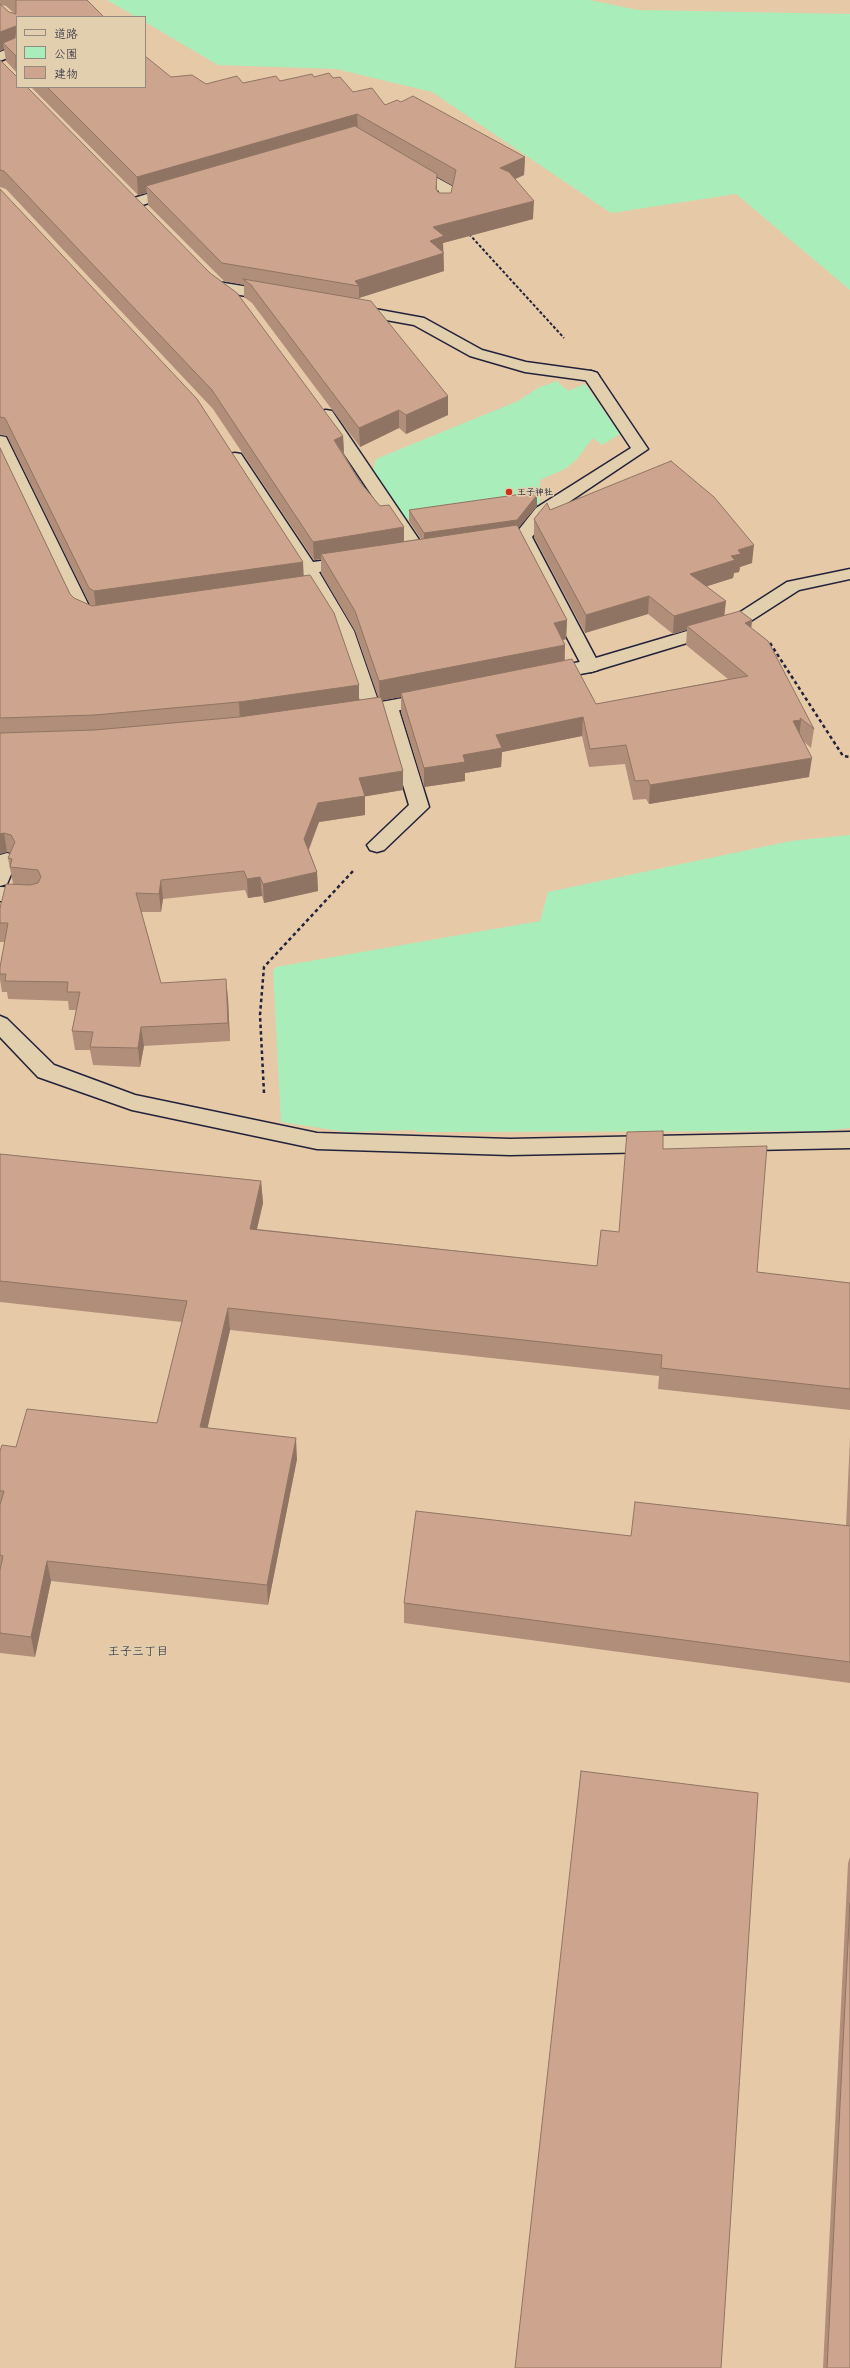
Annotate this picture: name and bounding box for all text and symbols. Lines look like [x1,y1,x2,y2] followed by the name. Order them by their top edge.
[16,16,146,88] legend
[54,27,78,41] text: 道路
[54,47,78,61] text: 公園
[54,67,78,81] text: 建物
[504,487,514,497] marker: 王子神社
[517,487,553,497] place label: 王子神社
[108,1645,168,1659] district label: 王子三丁目

